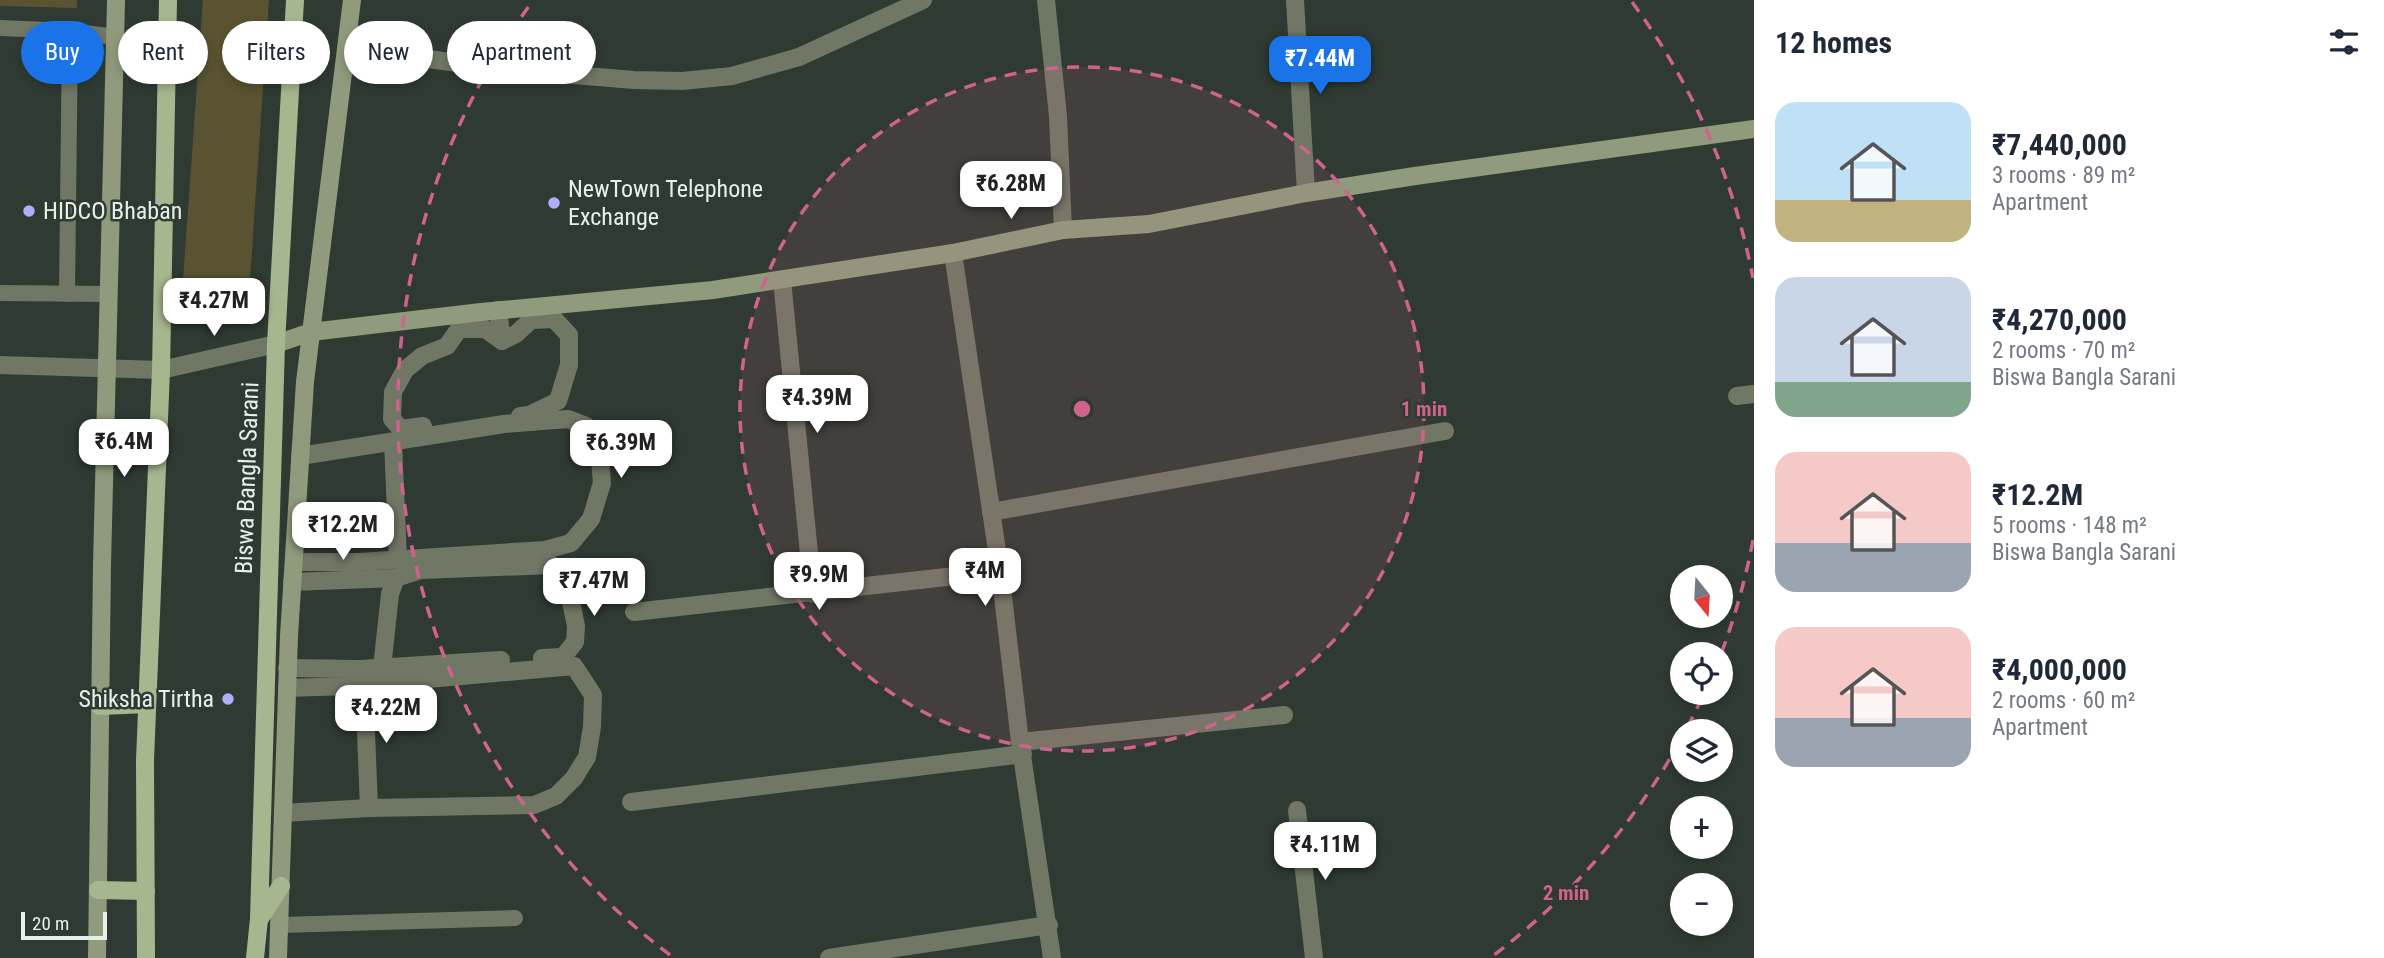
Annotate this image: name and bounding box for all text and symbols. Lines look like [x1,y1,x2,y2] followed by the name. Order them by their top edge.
[21,21,104,84] chip: Buy
[118,21,208,84] chip: Rent
[222,21,330,84] chip: Filters
[344,21,433,84] chip: New
[447,21,596,84] chip: Apartment
[2325,23,2363,61] icon: filters
[1775,25,1892,60] text: 12 homes
[1263,36,1377,96] pin: ₹7.44M
[1285,45,1355,72] text: ₹7.44M
[1992,127,2127,162] text: ₹7,440,000
[1831,130,1915,214] icon: home
[954,162,1068,221] pin: ₹6.28M
[1992,162,2135,189] text: 3 rooms · 89 m²
[976,170,1046,197] text: ₹6.28M
[568,175,763,231] place label: NewTown Telephone Exchange
[1992,189,2088,216] text: Apartment
[546,195,562,211] marker: NewTown Telephone Exchange
[43,197,182,225] place label: HIDCO Bhaban
[21,203,37,219] marker: HIDCO Bhaban
[157,278,271,338] pin: ₹4.27M
[179,287,249,314] text: ₹4.27M
[1992,302,2127,337] text: ₹4,270,000
[1831,305,1915,389] icon: home
[1992,337,2135,364] text: 2 rooms · 70 m²
[1992,364,2176,391] text: Biswa Bangla Sarani
[760,376,874,435] pin: ₹4.39M
[230,381,264,575] street label: Biswa Bangla Sarani
[782,384,852,411] text: ₹4.39M
[1070,397,1094,421] centre of rings
[1401,397,1447,421] text: 1 min
[75,420,173,479] pin: ₹6.4M
[564,420,678,480] pin: ₹6.39M
[95,428,153,455] text: ₹6.4M
[586,429,656,456] text: ₹6.39M
[1992,477,2083,512] text: ₹12.2M
[1831,480,1915,564] icon: home
[286,503,400,562] pin: ₹12.2M
[308,511,378,538] text: ₹12.2M
[1992,512,2147,539] text: 5 rooms · 148 m²
[1992,539,2176,566] text: Biswa Bangla Sarani
[951,548,1019,608] pin: ₹4M
[770,552,868,612] pin: ₹9.9M
[965,557,1005,584] text: ₹4M
[537,558,651,618] pin: ₹7.47M
[790,561,848,588] text: ₹9.9M
[1670,565,1732,628] north arrow
[1670,565,1733,936] map controls
[559,567,629,594] text: ₹7.47M
[1670,642,1733,705] button: locate
[1992,652,2127,687] text: ₹4,000,000
[1831,655,1915,739] icon: home
[78,685,214,713] place label: Shiksha Tirtha
[329,686,443,745] pin: ₹4.22M
[1992,687,2135,714] text: 2 rooms · 60 m²
[220,691,236,707] marker: Shiksha Tirtha
[351,694,421,721] text: ₹4.22M
[1992,714,2088,741] text: Apartment
[1670,719,1733,782] button: layers
[1670,796,1733,859] button: +
[1268,822,1382,882] pin: ₹4.11M
[1290,831,1360,858] text: ₹4.11M
[1670,873,1733,936] button: −
[1543,881,1589,905] text: 2 min
[21,909,107,941] scale bar
[32,912,69,935] text: 20 m

